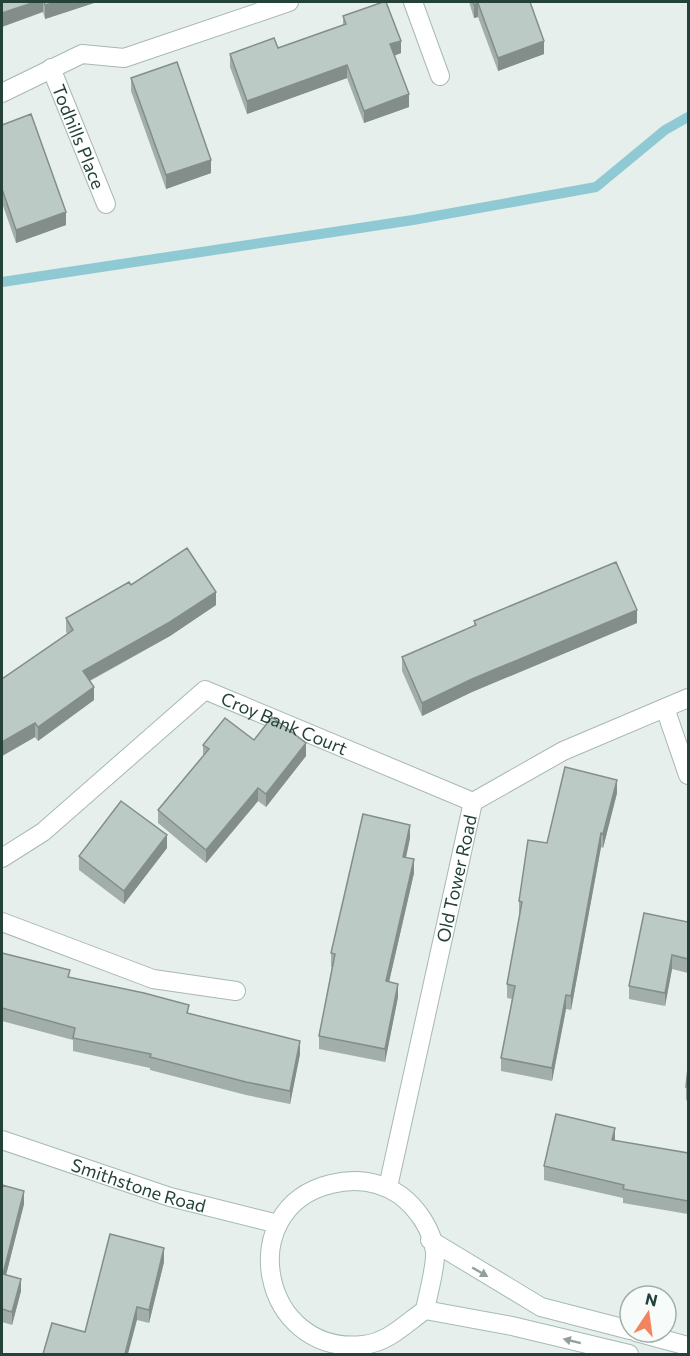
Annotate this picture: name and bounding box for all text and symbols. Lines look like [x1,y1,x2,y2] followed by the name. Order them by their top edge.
[48,81,110,192] street label: Todhills Place
[218,687,351,759] street label: Croy Bank Court
[431,813,481,944] street label: Old Tower Road
[68,1153,208,1217] street label: Smithstone Road
[472,1266,488,1277] one-way arrow
[618,1284,678,1344] north arrow
[644,1288,659,1310] text: N
[563,1335,581,1345] one-way arrow

